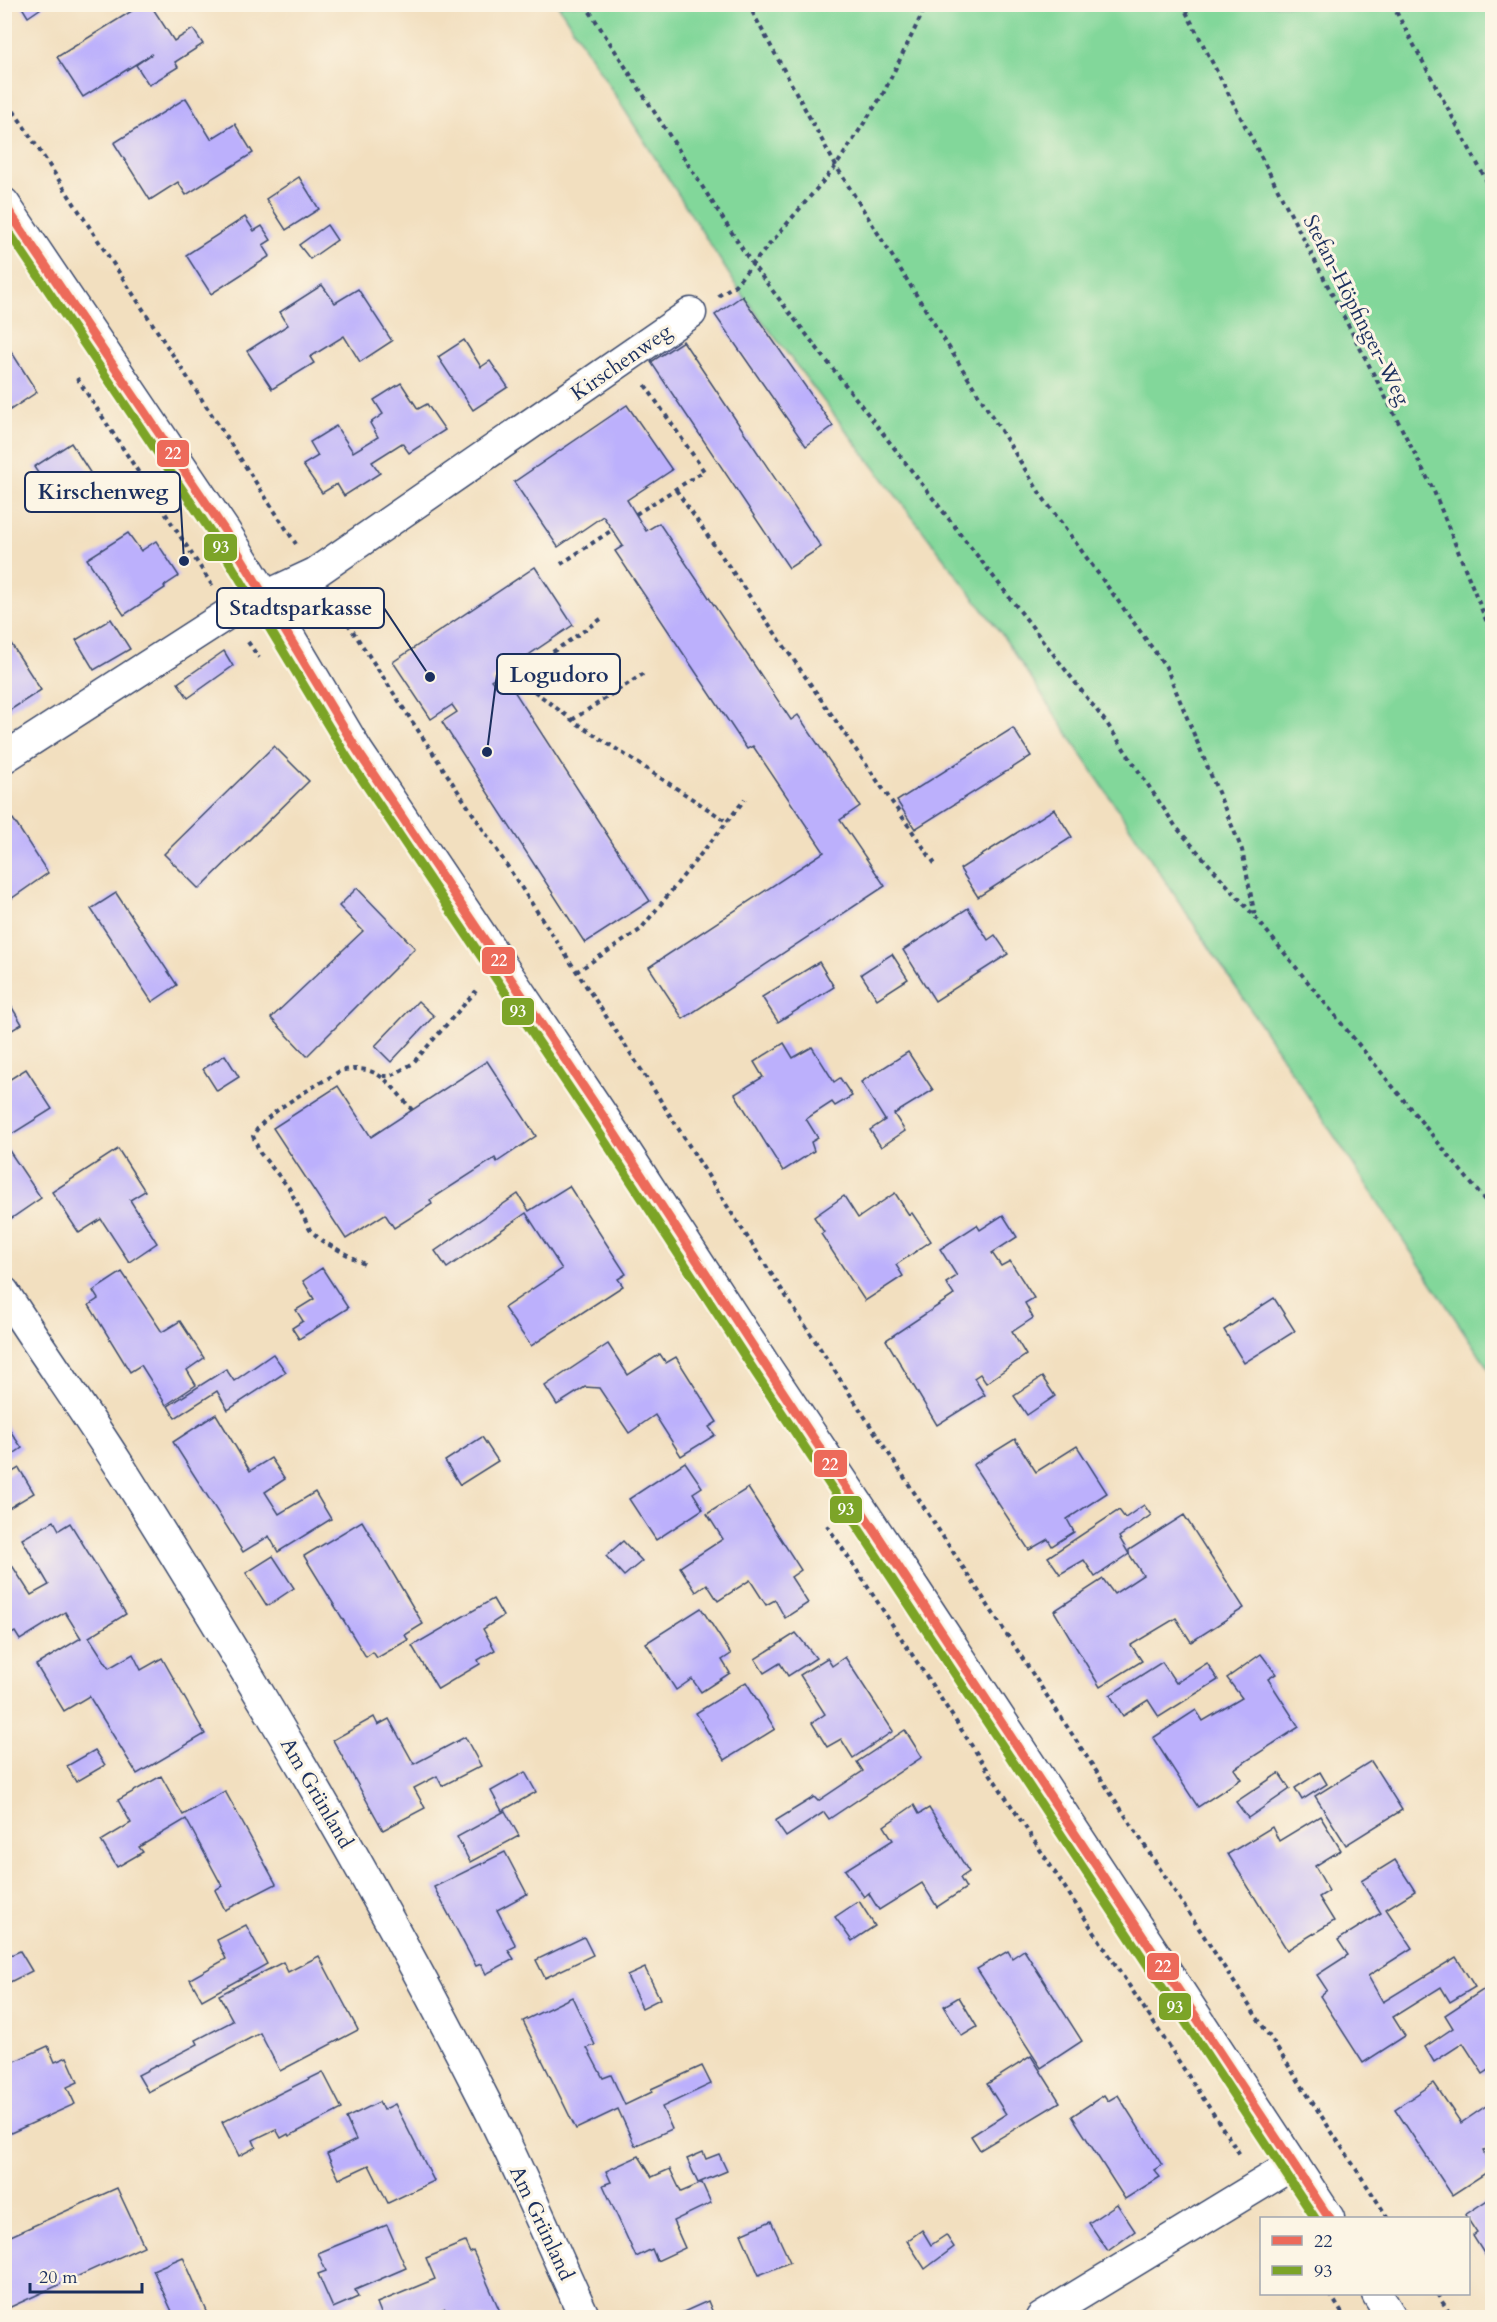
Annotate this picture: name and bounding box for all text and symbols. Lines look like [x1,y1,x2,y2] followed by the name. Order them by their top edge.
[1296,210,1417,411] street label: Stefan-Höpfinger-Weg
[565,317,678,408] street label: Kirschenweg
[156,439,190,468] line badge: 22
[165,443,181,465] text: 22
[25,472,180,512] callout: Kirschenweg
[38,477,169,507] text: Kirschenweg
[203,533,238,562] line badge: 93
[213,537,229,559] text: 93
[217,588,384,628] callout: Stadtsparkasse
[230,593,372,623] text: Stadtsparkasse
[497,654,620,694] callout: Logudoro
[509,660,609,690] text: Logudoro
[481,946,516,975] line badge: 22
[491,950,507,972] text: 22
[501,997,535,1026] line badge: 93
[510,1001,526,1023] text: 93
[813,1449,848,1478] line badge: 22
[822,1454,838,1476] text: 22
[829,1495,863,1524] line badge: 93
[838,1499,854,1521] text: 93
[273,1732,360,1854] street label: Am Grünland
[1146,1952,1180,1981] line badge: 22
[1155,1956,1171,1978] text: 22
[1158,1992,1192,2021] line badge: 93
[1167,1997,1183,2019] text: 93
[502,2161,581,2285] street label: Am Grünland
[1260,2217,1470,2295] legend
[1314,2229,1332,2254] text: 22
[30,2256,142,2294] scale bar
[1314,2259,1332,2284] text: 93
[39,2265,78,2290] text: 20 m

